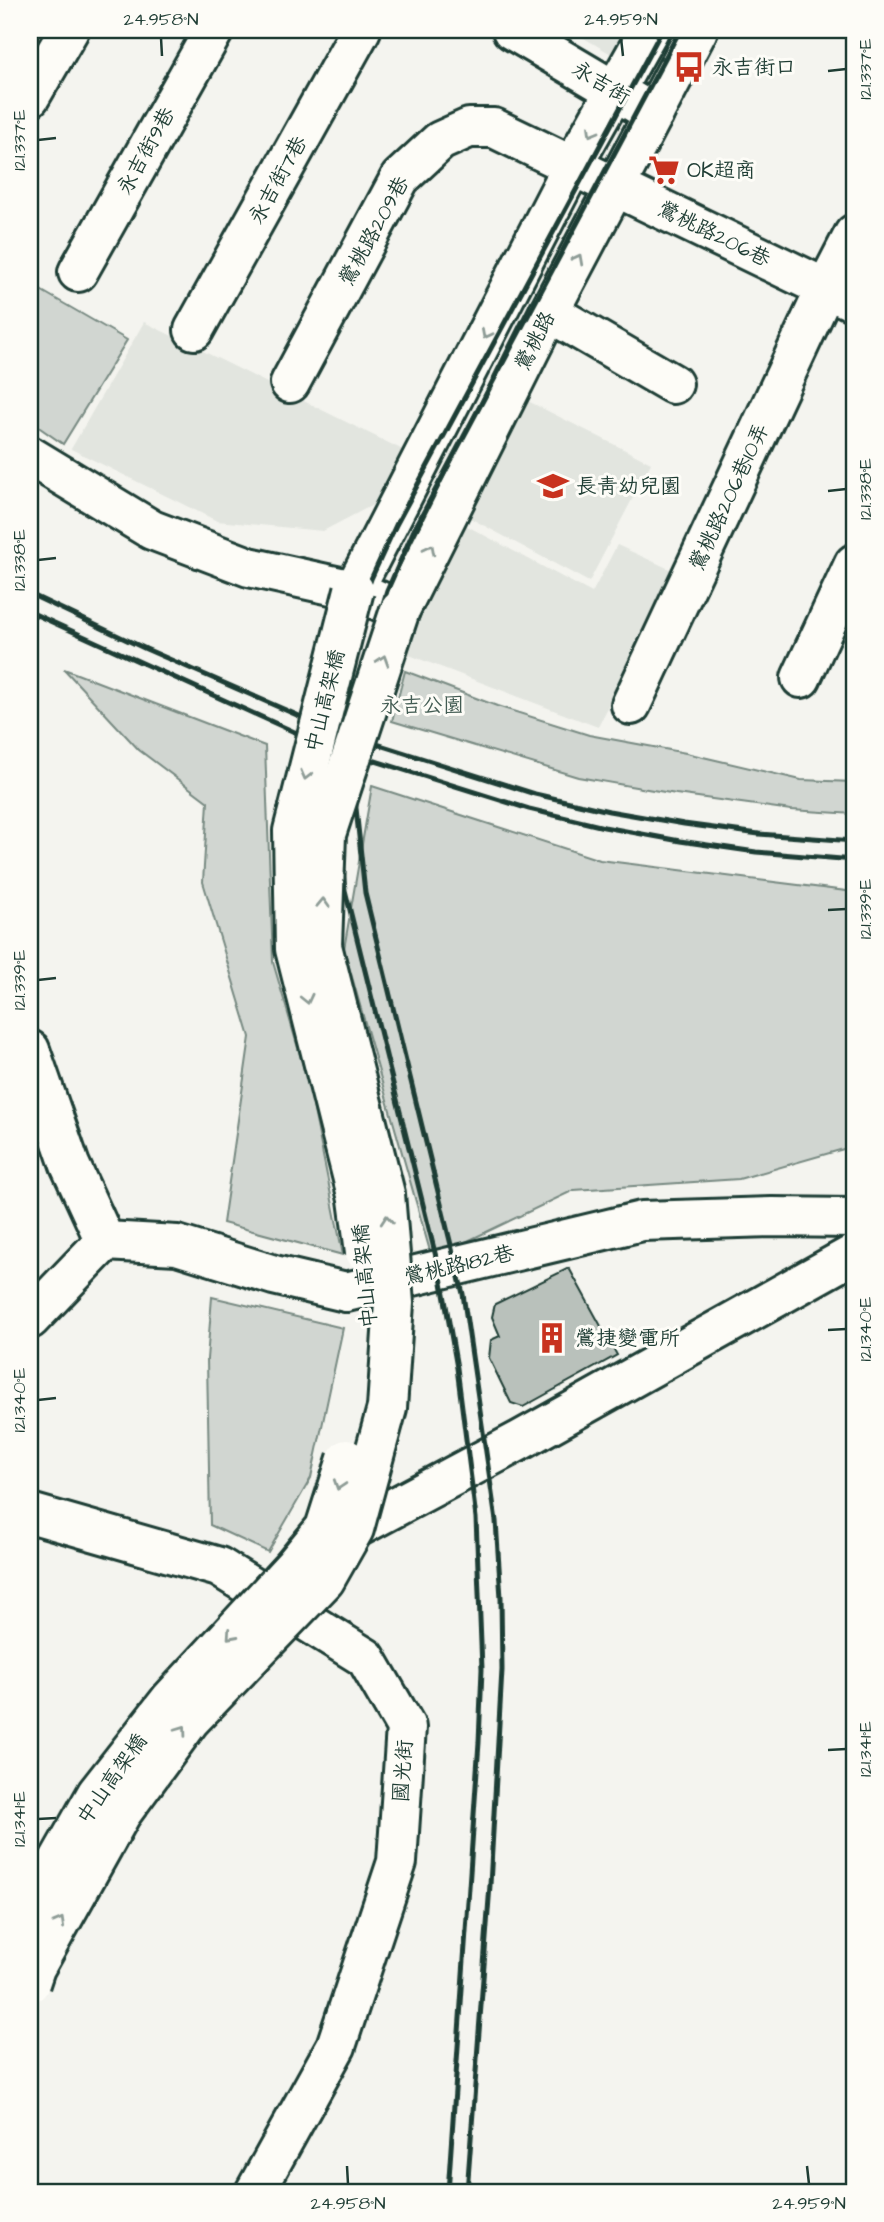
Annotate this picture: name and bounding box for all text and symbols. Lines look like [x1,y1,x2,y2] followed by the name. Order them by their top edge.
[124,7,199,32] text: 24.958°N
[584,7,658,32] text: 24.959°N
[853,38,878,100] text: 121.337°E
[672,50,706,84] bus stop icon: 永吉街口
[712,53,796,82] place label: 永吉街口
[567,54,635,112] street label: 永吉街
[110,102,182,200] street label: 永吉街9巷
[7,109,32,171] text: 121.337°E
[588,125,601,138] one-way arrow
[242,131,314,229] street label: 永吉街7巷
[647,153,681,187] supermarket icon: OK超商
[687,156,756,185] place label: OK超商
[332,171,416,291] street label: 鶯桃路209巷
[653,194,775,274] street label: 鶯桃路206巷
[569,254,583,266] one-way arrow
[508,306,562,376] street label: 鶯桃路
[481,326,494,339] one-way arrow
[682,419,776,575] street label: 鶯桃路206巷10弄
[853,458,878,520] text: 121.338°E
[536,469,570,503] school or university icon: 長青幼兒園
[576,472,681,501] place label: 長青幼兒園
[7,529,32,591] text: 121.338°E
[422,544,436,556] one-way arrow
[298,647,352,755] street label: 中山高架橋
[375,655,389,667] one-way arrow
[380,691,464,720] park label: 永吉公園
[300,769,314,781] one-way arrow
[853,878,878,939] text: 121.339°E
[316,897,331,908] one-way arrow
[7,949,32,1010] text: 121.339°E
[299,993,313,1005] one-way arrow
[380,1215,395,1226] one-way arrow
[346,1222,384,1330] street label: 中山高架橋
[401,1238,517,1292] street label: 鶯桃路182巷
[853,1296,878,1361] text: 121.340°E
[535,1321,569,1355] building icon: 鶯捷變電所
[575,1324,680,1353] place label: 鶯捷變電所
[7,1367,32,1432] text: 121.340°E
[333,1478,347,1491] one-way arrow
[227,1627,239,1640] one-way arrow
[853,1721,878,1777] text: 121.341°E
[174,1726,186,1738] one-way arrow
[70,1728,154,1830] street label: 中山高架橋
[386,1739,420,1803] street label: 國光街
[7,1791,32,1847] text: 121.341°E
[52,1917,65,1930] one-way arrow
[311,2191,386,2216] text: 24.958°N
[772,2191,846,2216] text: 24.959°N

